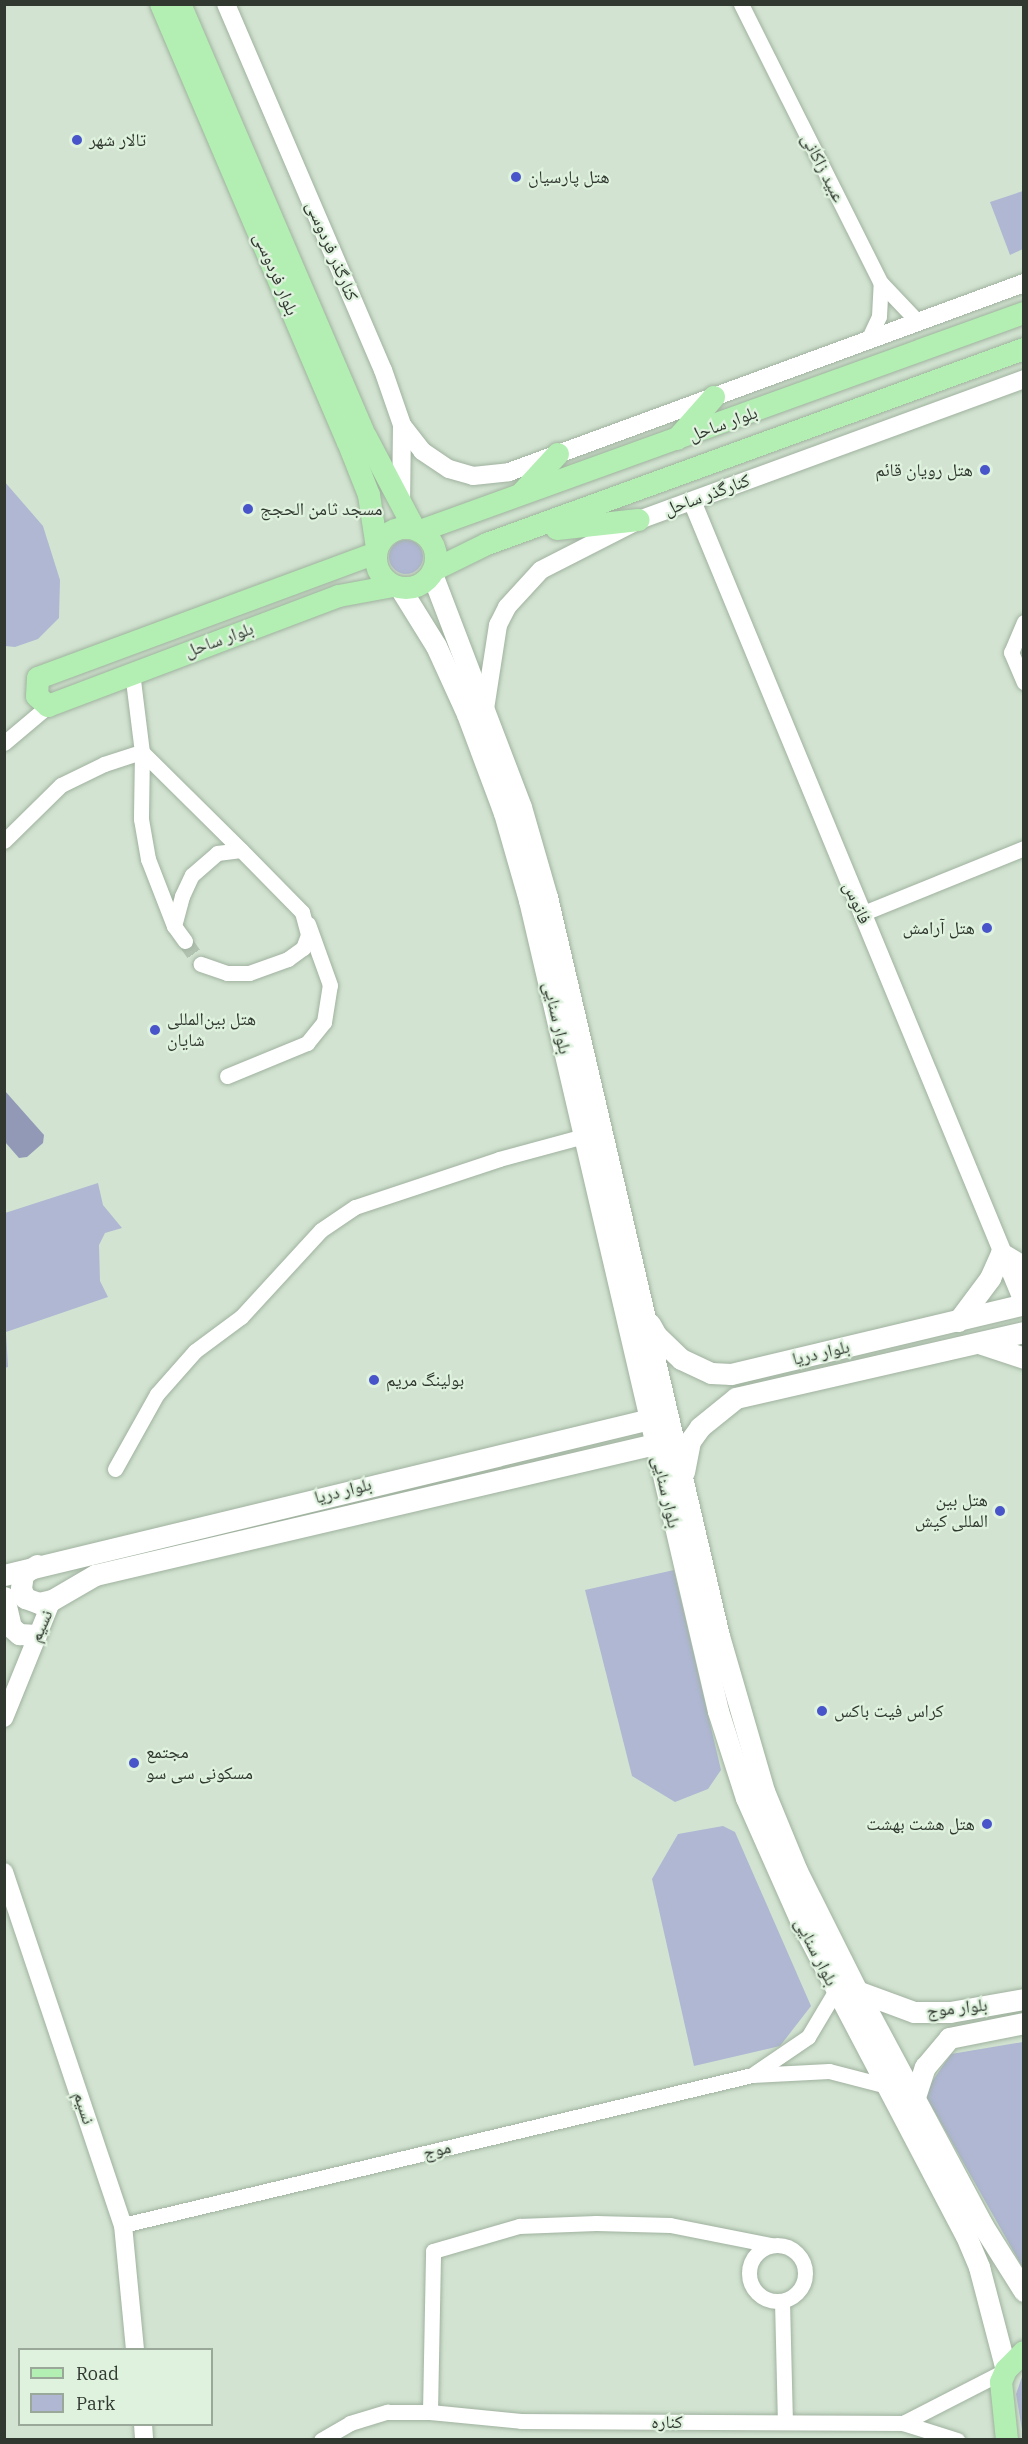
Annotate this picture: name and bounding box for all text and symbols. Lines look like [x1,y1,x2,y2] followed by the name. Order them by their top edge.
[89,129,146,151] place label: تالار شهر
[797,130,849,206] street label: عبید زاکانی
[70,133,84,147] marker: تالار شهر
[528,166,610,188] place label: هتل پارسیان
[509,170,523,184] marker: هتل پارسیان
[301,198,363,304] street label: کنارگذر فردوسی
[249,229,303,319] street label: بلوار فردوسی
[686,402,760,446] street label: بلوار ساحل
[875,459,973,481] place label: هتل رویان قائم
[978,463,992,477] marker: هتل رویان قائم
[661,469,753,521] street label: کنارگذر ساحل
[260,498,383,520] place label: مسجد ثامن الحجج
[241,502,255,516] marker: مسجد ثامن الحجج
[182,618,256,662] street label: بلوار ساحل
[839,879,875,927] street label: فانوس
[903,917,975,939] place label: هتل آرامش
[980,921,994,935] marker: هتل آرامش
[538,980,576,1056] street label: بلوار سنایی
[167,1009,256,1052] place label: هتل بین‌المللی شایان
[148,1023,162,1037] marker: هتل بین‌المللی شایان
[790,1336,852,1370] street label: بلوار دریا
[386,1369,464,1391] place label: بولینگ مریم
[367,1373,381,1387] marker: بولینگ مریم
[647,1454,685,1530] street label: بلوار سنایی
[312,1473,374,1509] street label: بلوار دریا
[915,1490,988,1532] place label: هتل بین المللی کیش
[993,1504,1007,1518] marker: هتل بین المللی کیش
[24,1607,58,1645] street label: نسیم
[834,1700,944,1722] place label: کراس فیت باکس
[815,1704,829,1718] marker: کراس فیت باکس
[146,1742,253,1784] place label: مجتمع مسکونی سی سو
[127,1756,141,1770] marker: مجتمع مسکونی سی سو
[866,1813,975,1835] place label: هتل هشت بهشت
[980,1817,994,1831] marker: هتل هشت بهشت
[790,1914,842,1990] street label: بلوار سنایی
[925,1994,989,2022] street label: بلوار موج
[69,2089,99,2127] street label: نسیم
[421,2136,453,2164] street label: موج
[18,2348,213,2426] legend
[76,2362,119,2385] text: Road
[76,2392,115,2415] text: Park
[651,2411,683,2433] street label: کناره

